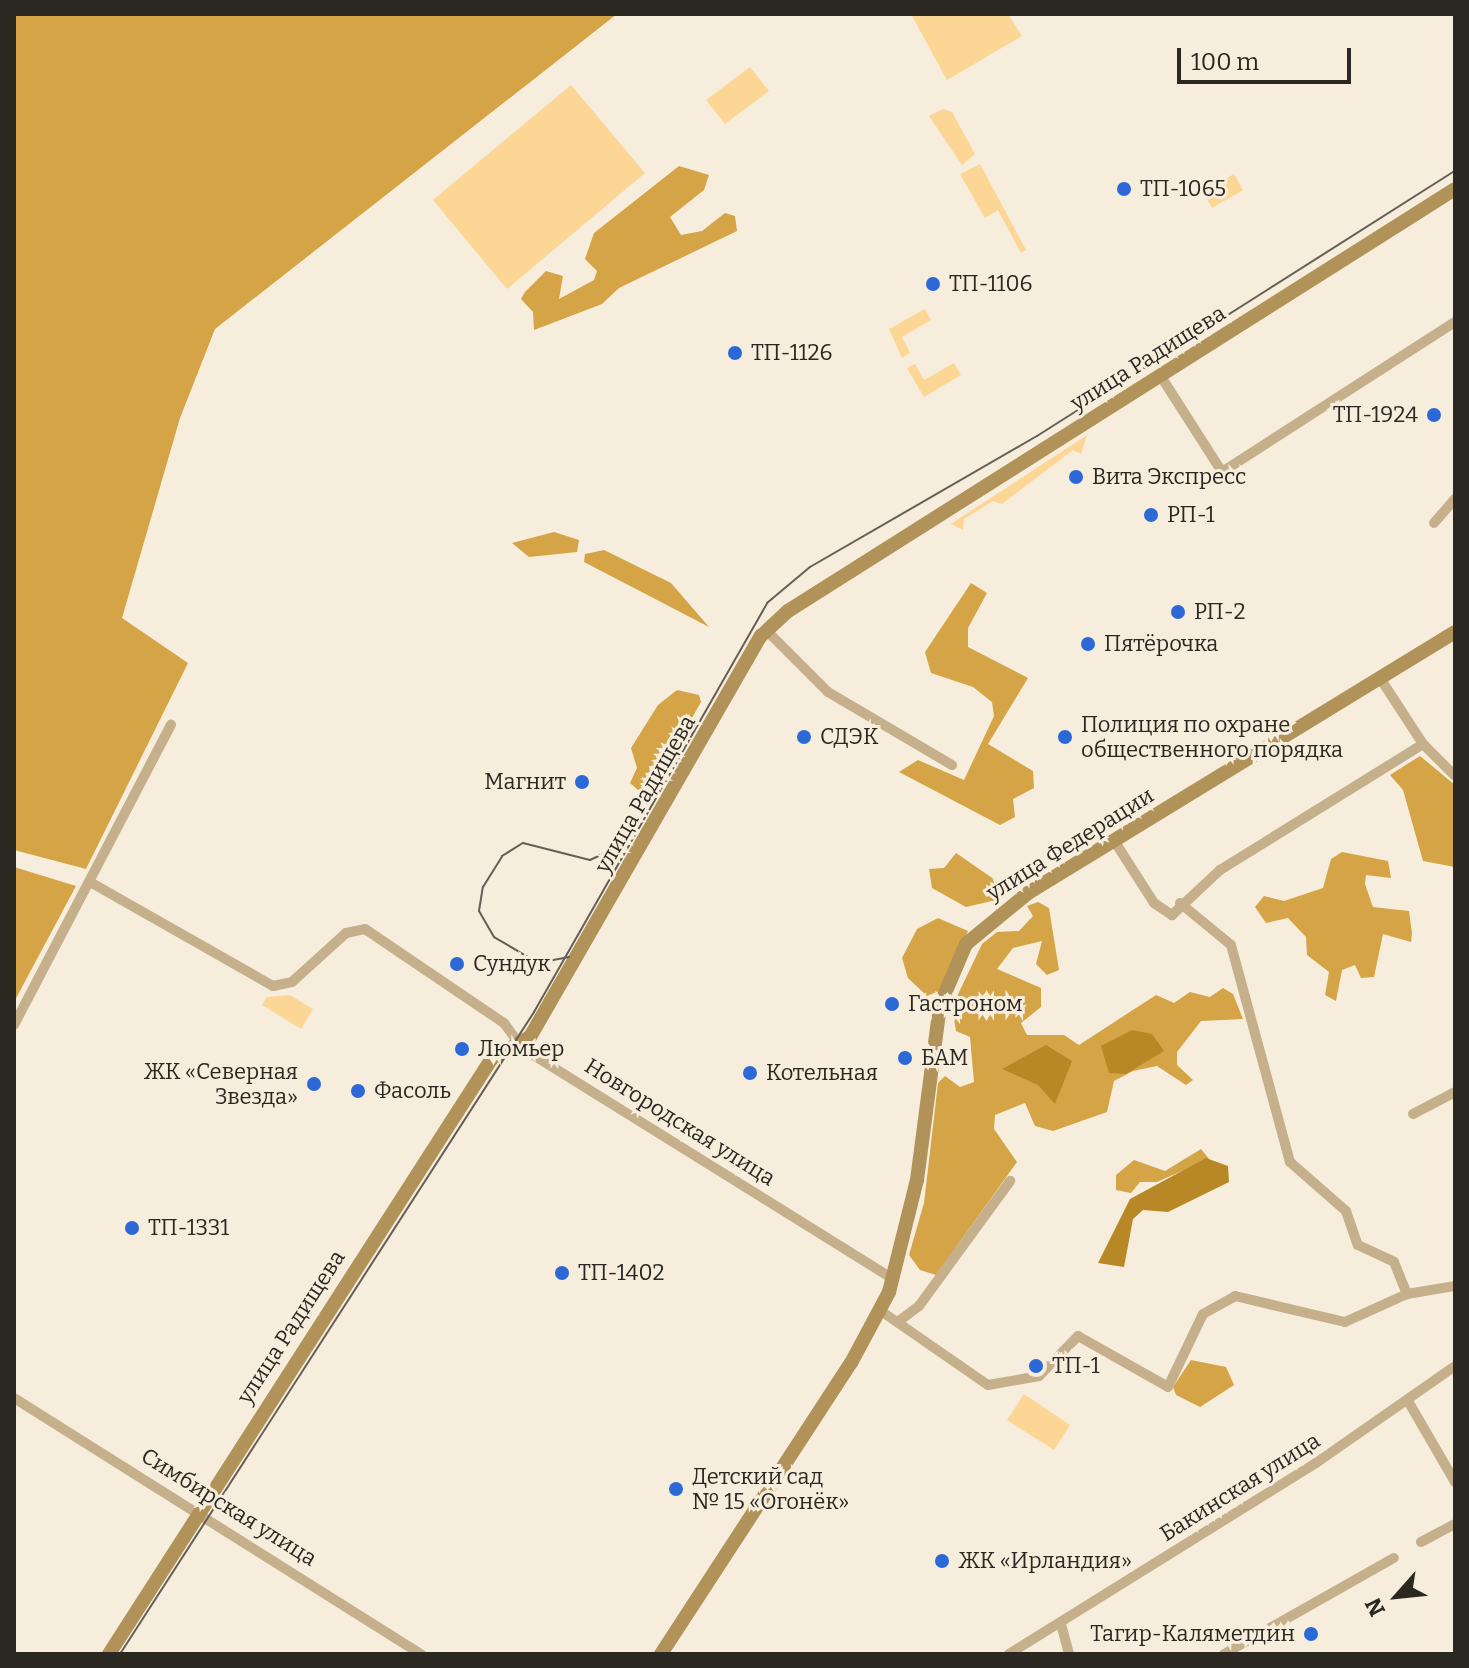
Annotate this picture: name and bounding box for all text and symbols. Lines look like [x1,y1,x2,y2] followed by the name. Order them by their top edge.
[1181,32,1355,82] scale bar
[1191,48,1259,76] text: 100 m
[1140,176,1226,202] place label: ТП-1065
[1115,180,1133,198] marker: ТП-1065
[949,271,1033,297] place label: ТП-1106
[924,275,942,293] marker: ТП-1106
[1066,300,1230,416] street label: улица Радищева
[751,340,832,366] place label: ТП-1126
[726,344,744,362] marker: ТП-1126
[1333,402,1418,428] place label: ТП-1924
[1425,406,1443,424] marker: ТП-1924
[1092,464,1246,490] place label: Вита Экспресс
[1067,468,1085,486] marker: Вита Экспресс
[1167,502,1215,528] place label: РП-1
[1142,506,1160,524] marker: РП-1
[1194,599,1245,625] place label: РП-2
[1169,603,1187,621] marker: РП-2
[1104,631,1218,657] place label: Пятёрочка
[1079,635,1097,653] marker: Пятёрочка
[589,710,701,878] street label: улица Радищева
[1081,711,1343,762] place label: Полиция по охране общественного порядка
[820,724,879,750] place label: СДЭК
[795,728,813,746] marker: СДЭК
[1056,728,1074,746] marker: Полиция по охране общественного порядка
[484,769,566,795] place label: Магнит
[573,773,591,791] marker: Магнит
[982,782,1158,906] street label: улица Федерации
[473,951,550,977] place label: Сундук
[448,955,466,973] marker: Сундук
[908,991,1023,1017] place label: Гастроном
[883,995,901,1013] marker: Гастроном
[478,1036,564,1062] place label: Люмьер
[453,1040,471,1058] marker: Люмьер
[921,1045,968,1071] place label: БАМ
[896,1049,914,1067] marker: БАМ
[580,1053,780,1191] street label: Новгородская улица
[143,1058,298,1110] place label: ЖК «Северная Звезда»
[766,1060,878,1086] place label: Котельная
[741,1064,759,1082] marker: Котельная
[305,1075,323,1093] marker: ЖК «Северная Звезда»
[374,1078,451,1104] place label: Фасоль
[349,1082,367,1100] marker: Фасоль
[148,1215,229,1241] place label: ТП-1331
[123,1219,141,1237] marker: ТП-1331
[232,1245,350,1409] street label: улица Радищева
[578,1260,665,1286] place label: ТП-1402
[553,1264,571,1282] marker: ТП-1402
[1052,1353,1100,1379] place label: ТП-1
[1027,1357,1045,1375] marker: ТП-1
[1155,1427,1325,1547] street label: Бакинская улица
[136,1442,322,1572] street label: Симбирская улица
[692,1463,849,1514] place label: Детский сад № 15 «Огонёк»
[667,1480,685,1498] marker: Детский сад № 15 «Огонёк»
[958,1548,1132,1574] place label: ЖК «Ирландия»
[933,1552,951,1570] marker: ЖК «Ирландия»
[1357,1556,1437,1636] north arrow
[1359,1593,1391,1621] text: N
[1090,1621,1295,1647] place label: Тагир-Каляметдин
[1302,1625,1320,1643] marker: Тагир-Каляметдин

